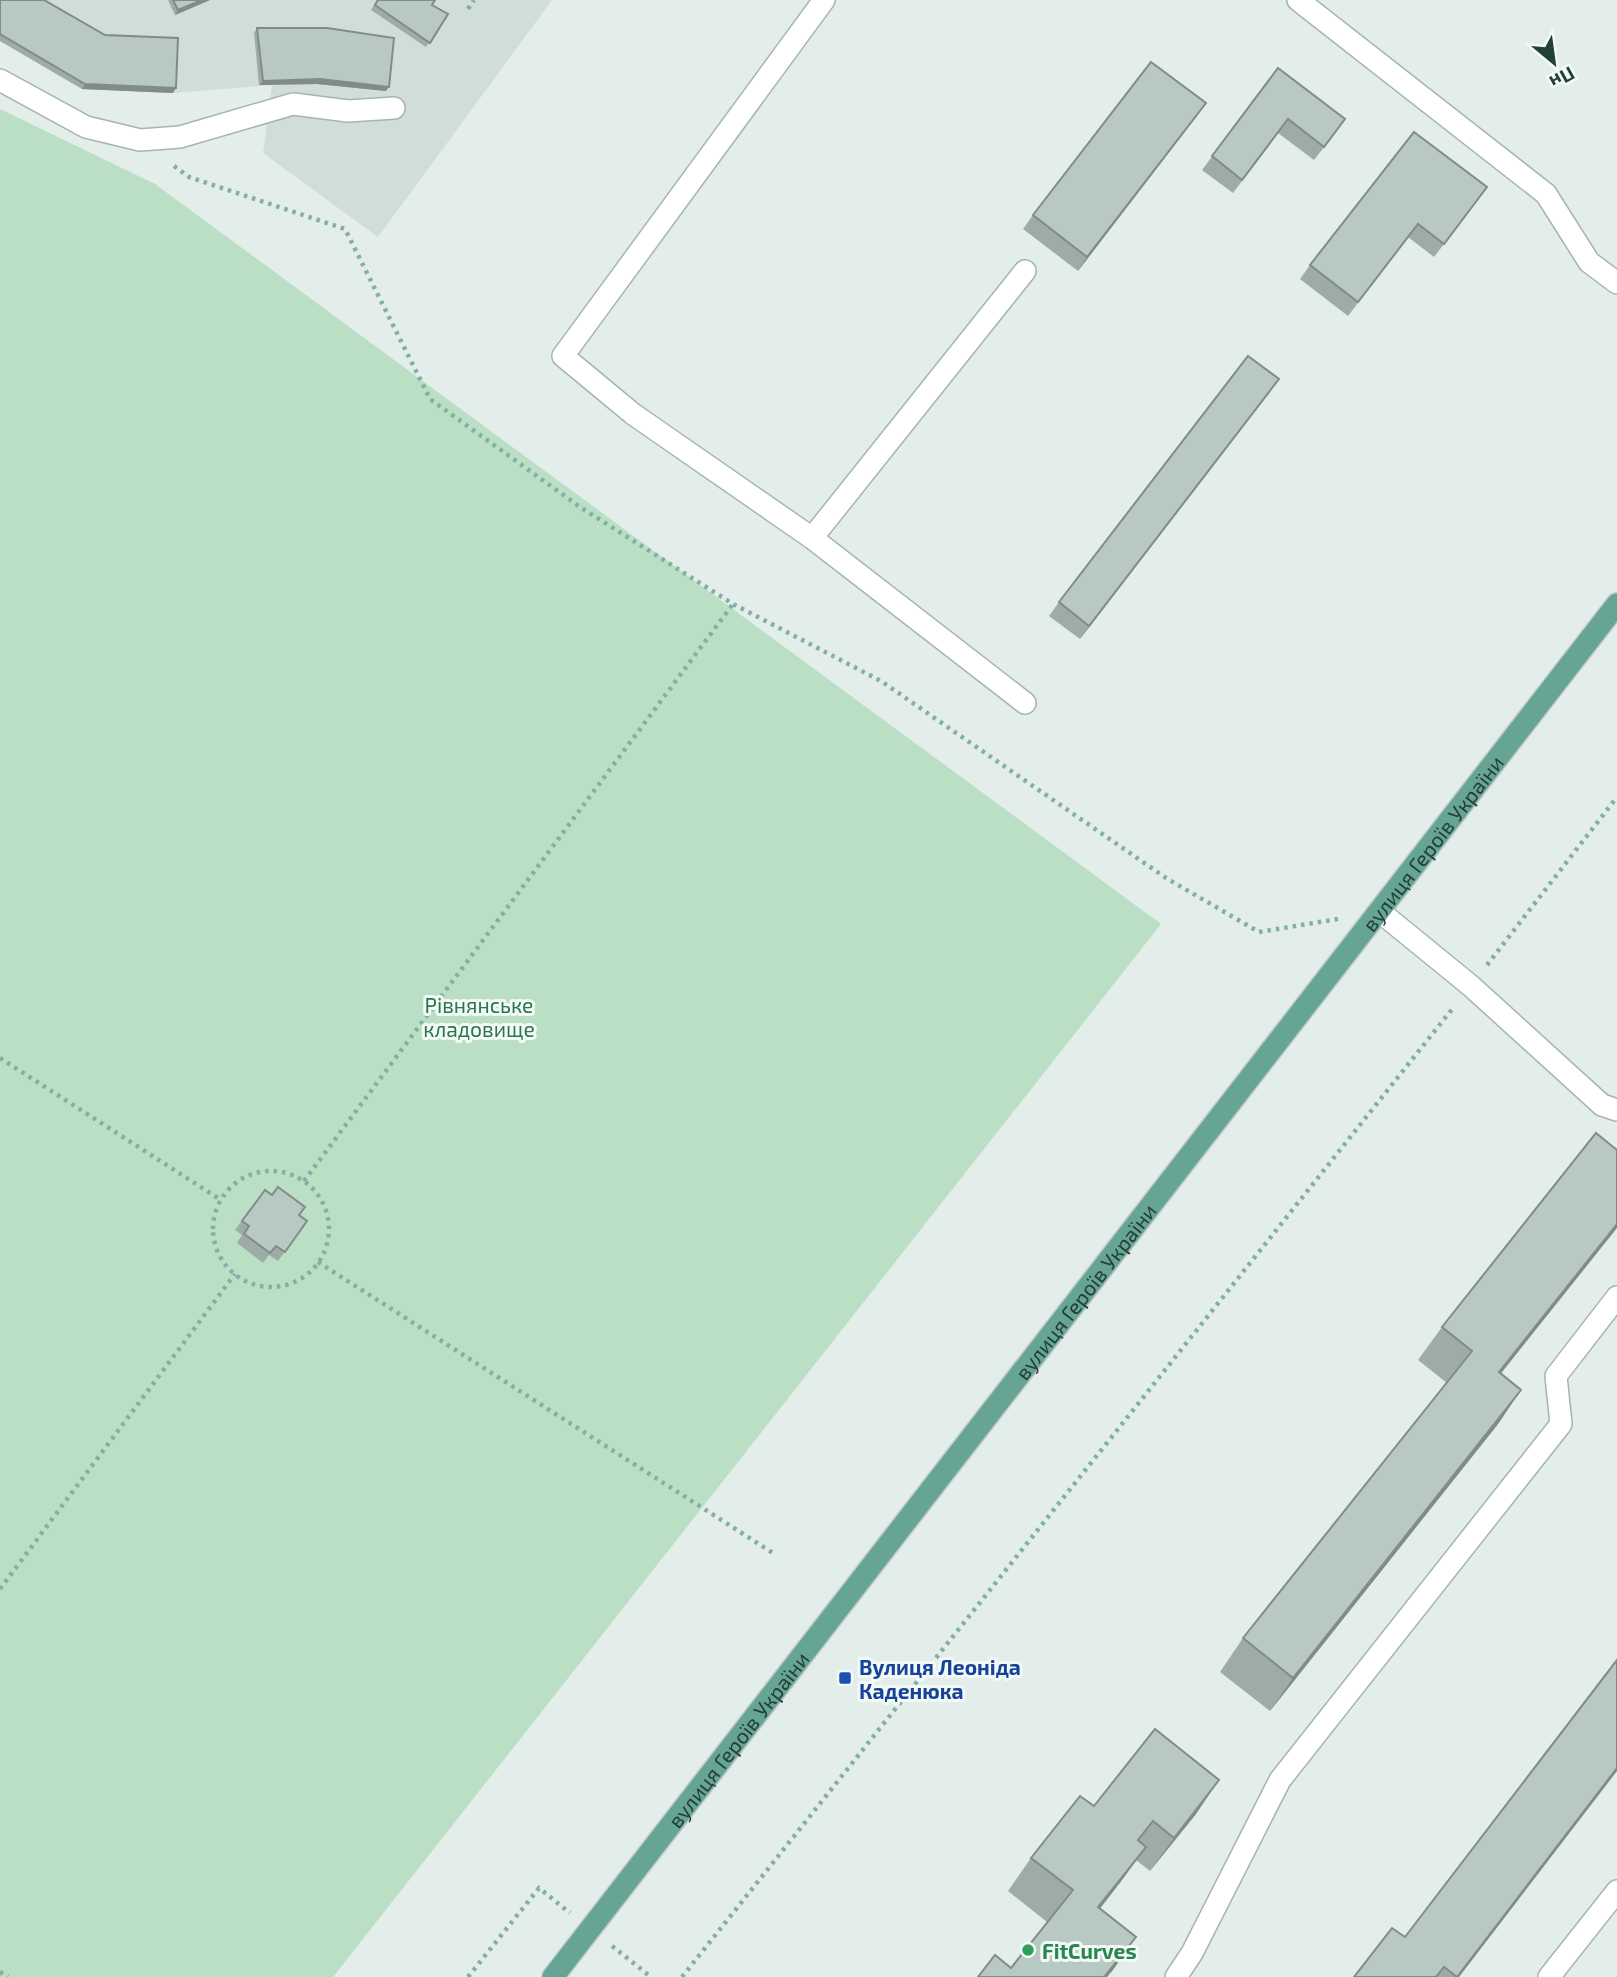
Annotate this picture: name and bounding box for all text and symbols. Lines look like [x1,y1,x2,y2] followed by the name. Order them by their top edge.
[1519,28,1589,98] north arrow
[1546,62,1579,94] text: Пн
[1356,750,1508,936] street label: вулиця Героїв України
[423,992,535,1041] park label: Рівнянське кладовище
[1009,1198,1161,1384] street label: вулиця Героїв України
[661,1646,813,1832] street label: вулиця Героїв України
[859,1654,1021,1703] place label: Вулиця Леоніда Каденюка
[837,1670,853,1686] marker: Вулиця Леоніда Каденюка
[1042,1938,1137,1963] place label: FitCurves
[1020,1942,1036,1958] marker: FitCurves

